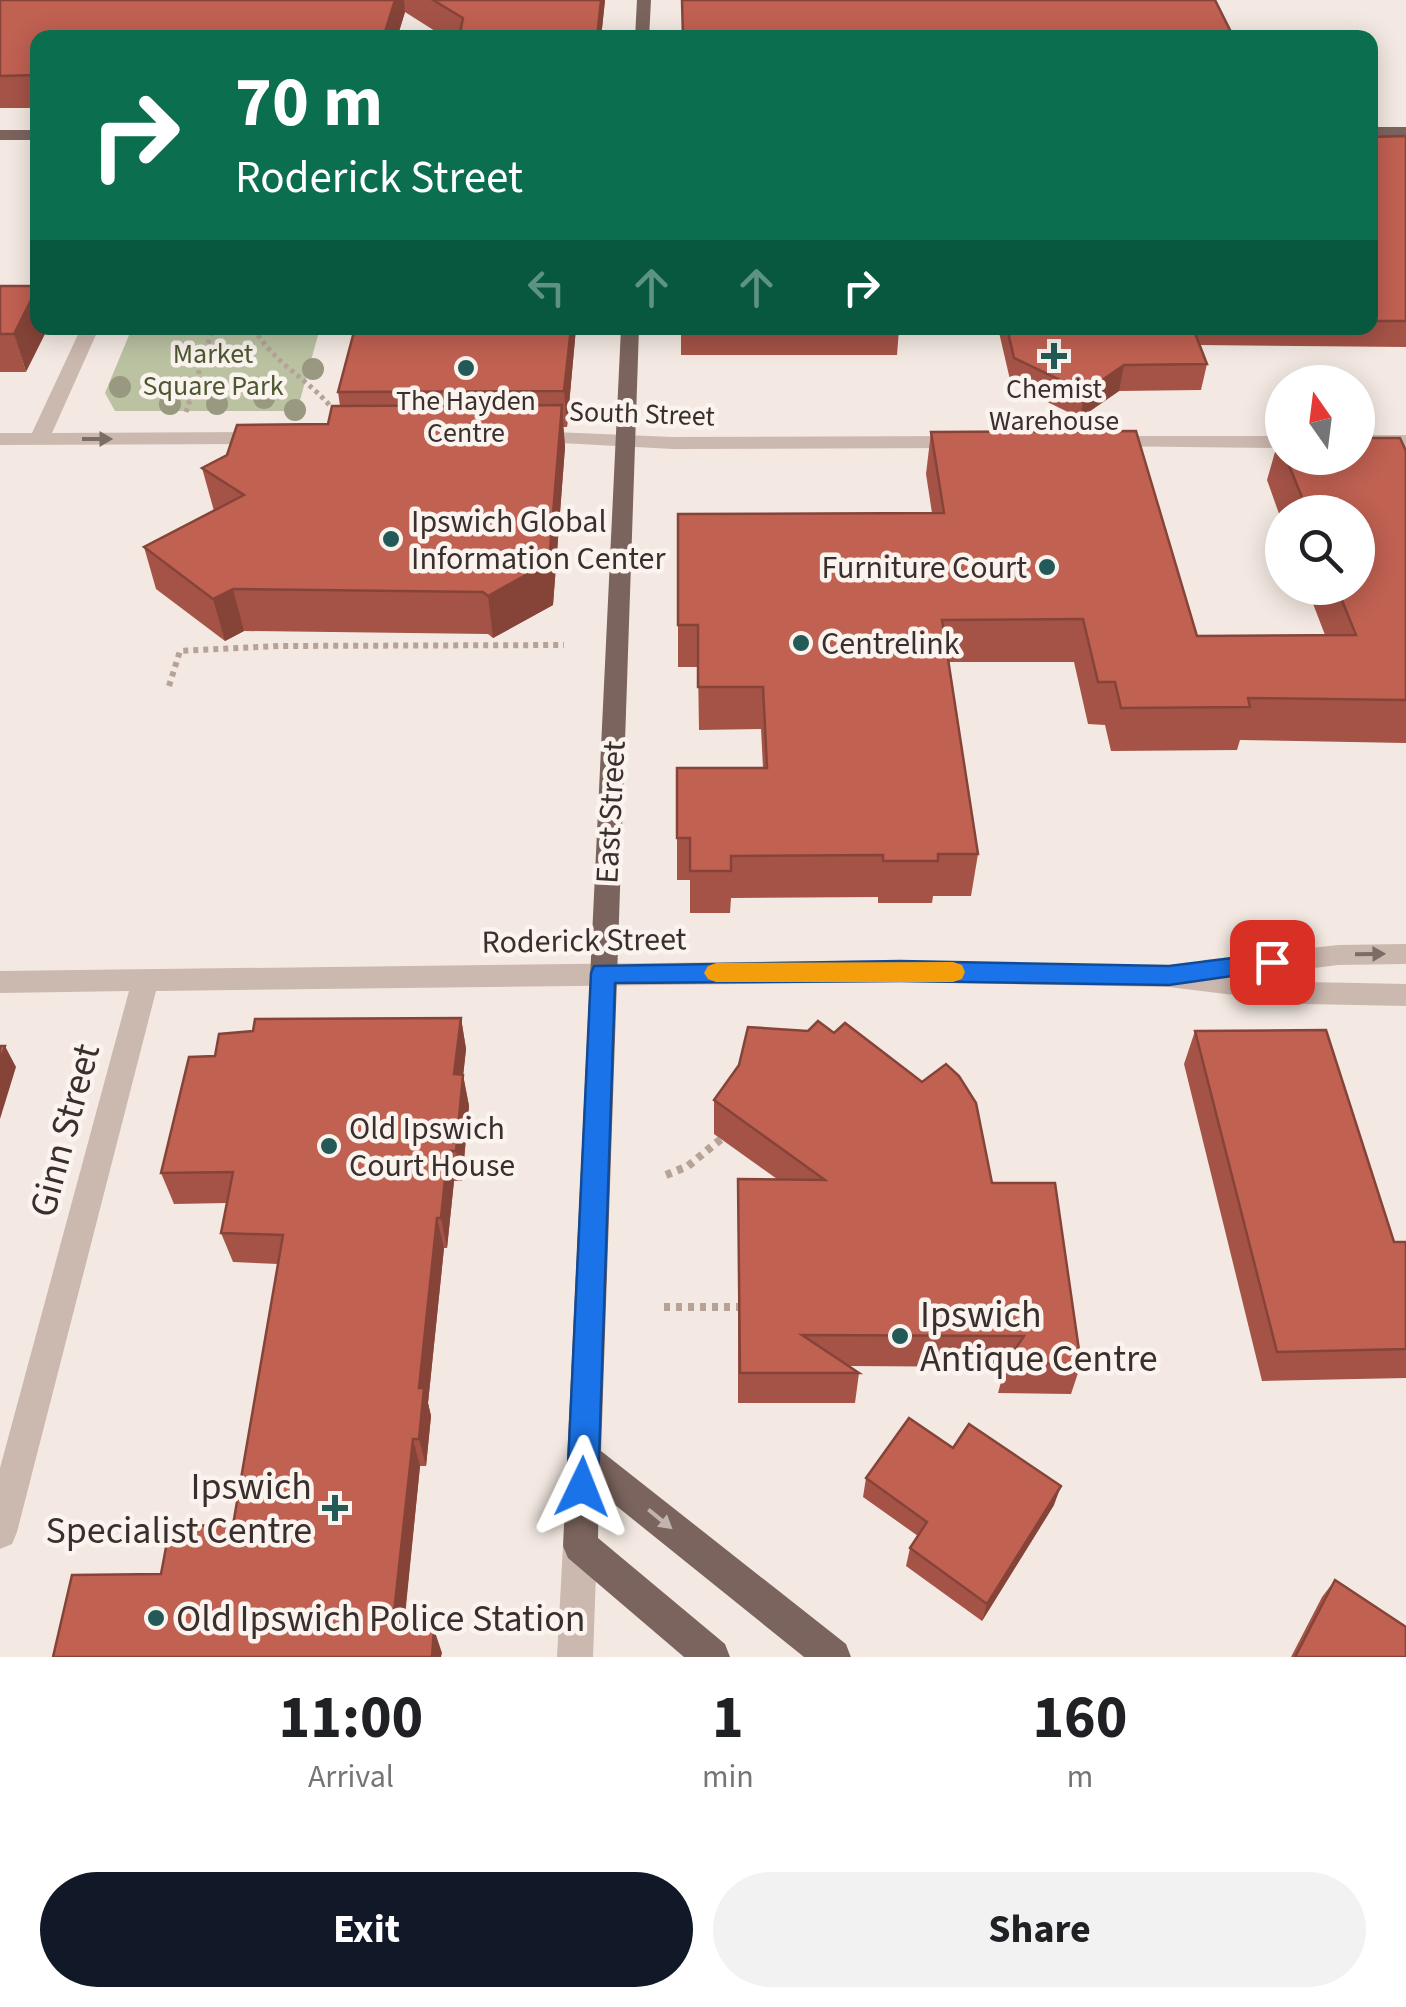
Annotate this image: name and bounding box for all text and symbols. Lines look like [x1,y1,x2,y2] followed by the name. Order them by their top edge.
[235,53,383,153] text: 70 m
[70,70,200,200] icon: right
[235,146,523,210] text: Roderick Street
[519,260,574,315] icon: left
[624,260,679,315] icon: ahead
[729,260,784,315] icon: ahead
[834,260,889,315] icon: right
[142,334,284,406] park label: Market Square Park
[1043,345,1065,367] marker: Chemist Warehouse
[455,357,477,379] marker: The Hayden Centre
[1265,365,1375,475] north arrow
[1265,365,1375,605] map controls
[989,369,1119,441] place label: Chemist Warehouse
[396,381,536,453] place label: The Hayden Centre
[568,391,716,437] street label: South Street
[82,431,114,447] one-way arrow
[1265,495,1375,605] button: search
[411,499,666,582] place label: Ipswich Global Information Center
[380,528,402,550] marker: Ipswich Global Information Center
[822,545,1027,591] place label: Furniture Court
[1036,556,1058,578] marker: Furniture Court
[821,621,960,667] place label: Centrelink
[790,632,812,654] marker: Centrelink
[584,739,638,885] street label: East Street
[481,916,687,966] street label: Roderick Street
[1230,920,1315,1005] pin
[1245,935,1300,990] icon: arrive
[1355,946,1387,962] one-way arrow
[16,1038,114,1223] street label: Ginn Street
[349,1106,515,1189] place label: Old Ipswich Court House
[318,1135,340,1157] marker: Old Ipswich Court House
[920,1288,1158,1386] place label: Ipswich Antique Centre
[889,1325,911,1347] marker: Ipswich Antique Centre
[530,1435,634,1539] position arrow
[45,1460,312,1558] place label: Ipswich Specialist Centre
[322,1495,348,1521] marker: Ipswich Specialist Centre
[646,1508,672,1529] one-way arrow
[176,1592,586,1646] place label: Old Ipswich Police Station
[145,1607,167,1629] marker: Old Ipswich Police Station
[279,1676,423,1761] text: 11:00
[712,1676,744,1761] text: 1
[1032,1676,1127,1761] text: 160
[308,1754,394,1800] text: Arrival
[702,1754,754,1800] text: min
[1067,1754,1093,1800] text: m
[40,1872,693,1987] button: Exit
[713,1872,1366,1987] button: Share

